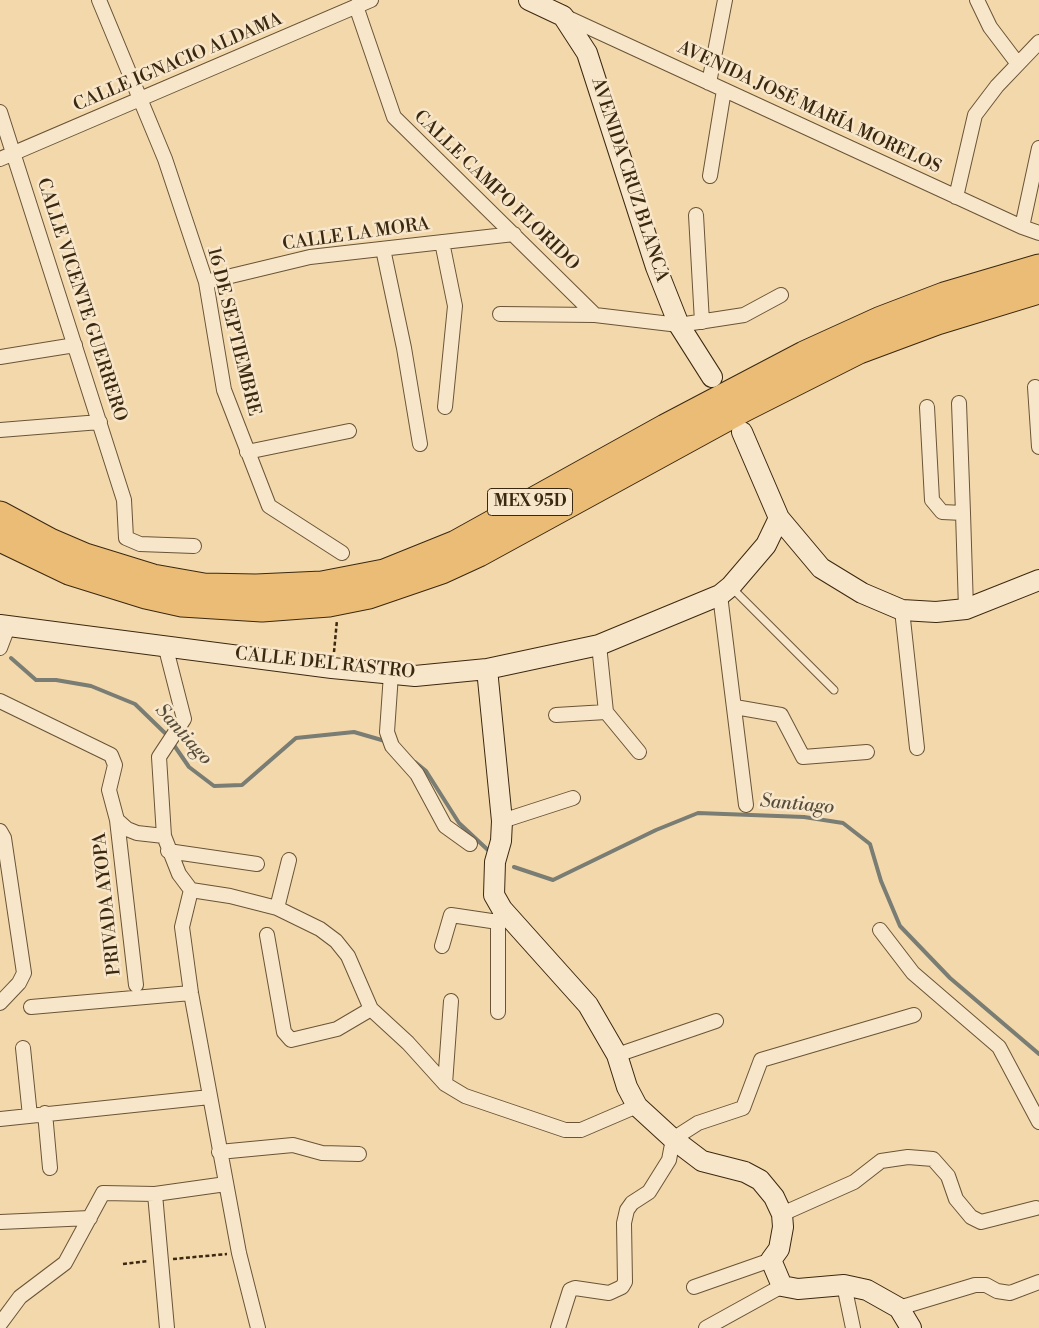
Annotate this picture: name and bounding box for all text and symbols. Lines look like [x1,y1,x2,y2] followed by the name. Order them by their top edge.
[70,9,286,117] street label: CALLE IGNACIO ALDAMA
[674,37,944,179] street label: AVENIDA JOSÉ MARÍA MORELOS
[586,75,672,285] street label: AVENIDA CRUZ BLANCA
[409,106,583,276] street label: CALLE CAMPO FLORIDO
[31,176,131,424] street label: CALLE VICENTE GUERRERO
[281,214,431,256] street label: CALLE LA MORA
[202,246,264,418] street label: 16 DE SEPTIEMBRE
[488,488,572,516] road number: MEX 95D
[234,644,416,684] street label: CALLE DEL RASTRO
[150,700,216,770] water label: Santiago
[759,790,835,820] water label: Santiago
[90,831,126,977] street label: PRIVADA AYOPA

